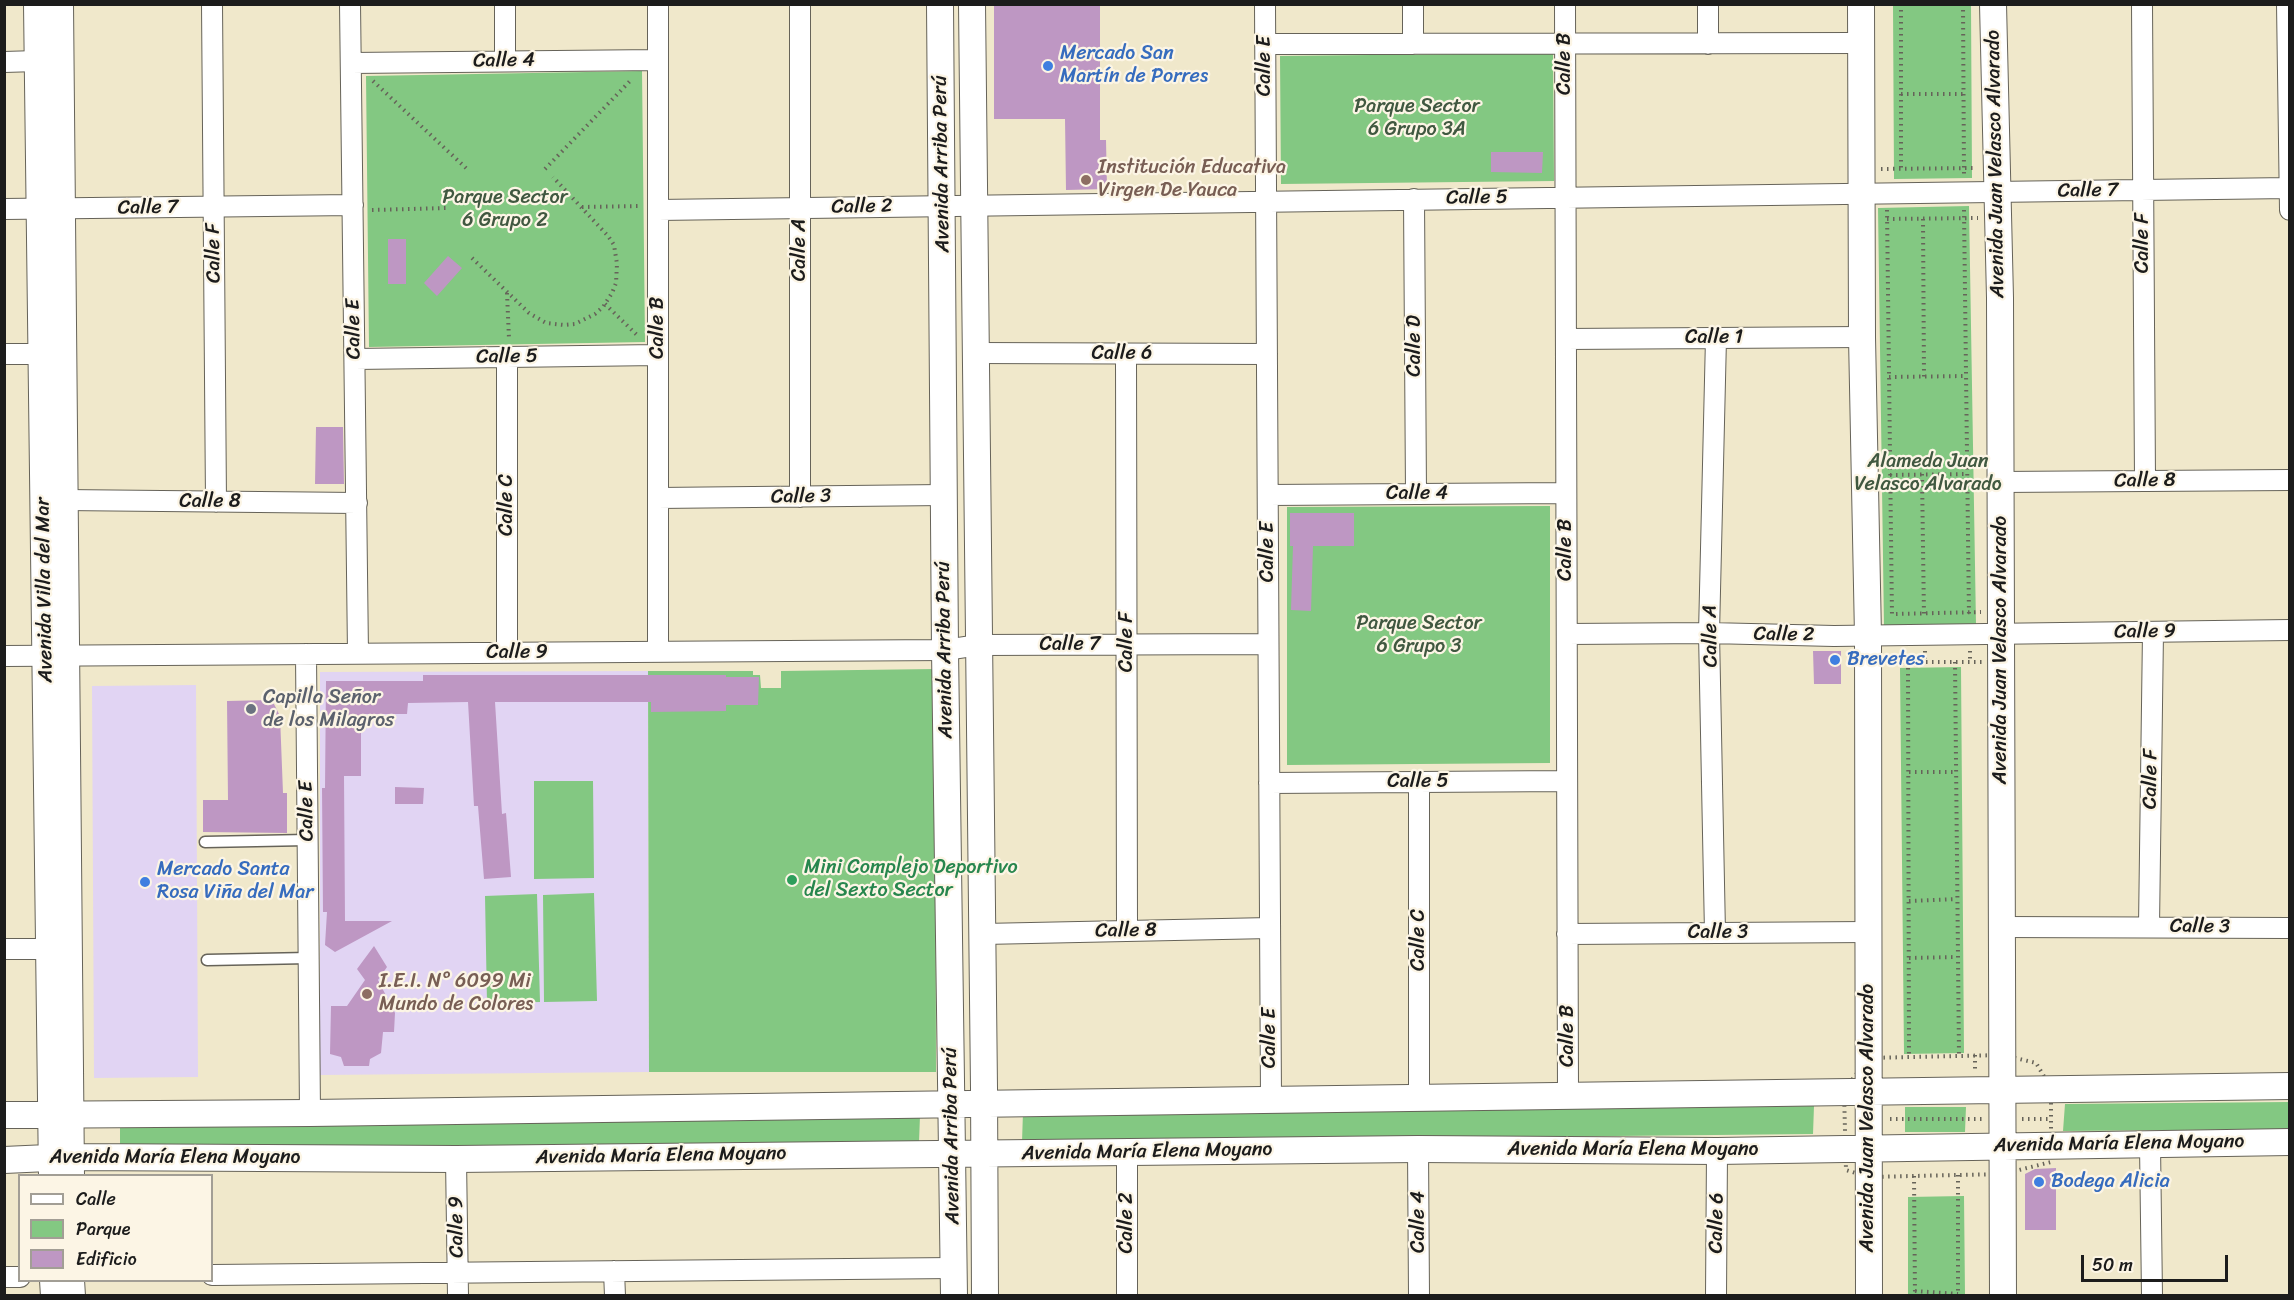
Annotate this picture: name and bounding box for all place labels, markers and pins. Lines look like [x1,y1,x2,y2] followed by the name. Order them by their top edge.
[1060,42,1208,89] place label: Mercado San Martín de Porres
[1041,59,1055,73] marker: Mercado San Martín de Porres
[1098,156,1286,203] place label: Institución Educativa Virgen De Yauca
[1079,173,1093,187] marker: Institución Educativa Virgen De Yauca
[1847,648,1925,672] place label: Brevetes
[1828,653,1842,667] marker: Brevetes
[263,686,394,733] place label: Capilla Señor de los Milagros
[244,702,258,716] marker: Capilla Señor de los Milagros
[804,856,1018,903] place label: Mini Complejo Deportivo del Sexto Sector
[157,858,313,905] place label: Mercado Santa Rosa Viña del Mar
[785,873,799,887] marker: Mini Complejo Deportivo del Sexto Sector
[138,875,152,889] marker: Mercado Santa Rosa Viña del Mar
[379,970,533,1017] place label: I.E.I. N° 6099 Mi Mundo de Colores
[360,987,374,1001] marker: I.E.I. N° 6099 Mi Mundo de Colores
[2051,1170,2170,1194] place label: Bodega Alicia
[2032,1175,2046,1189] marker: Bodega Alicia

